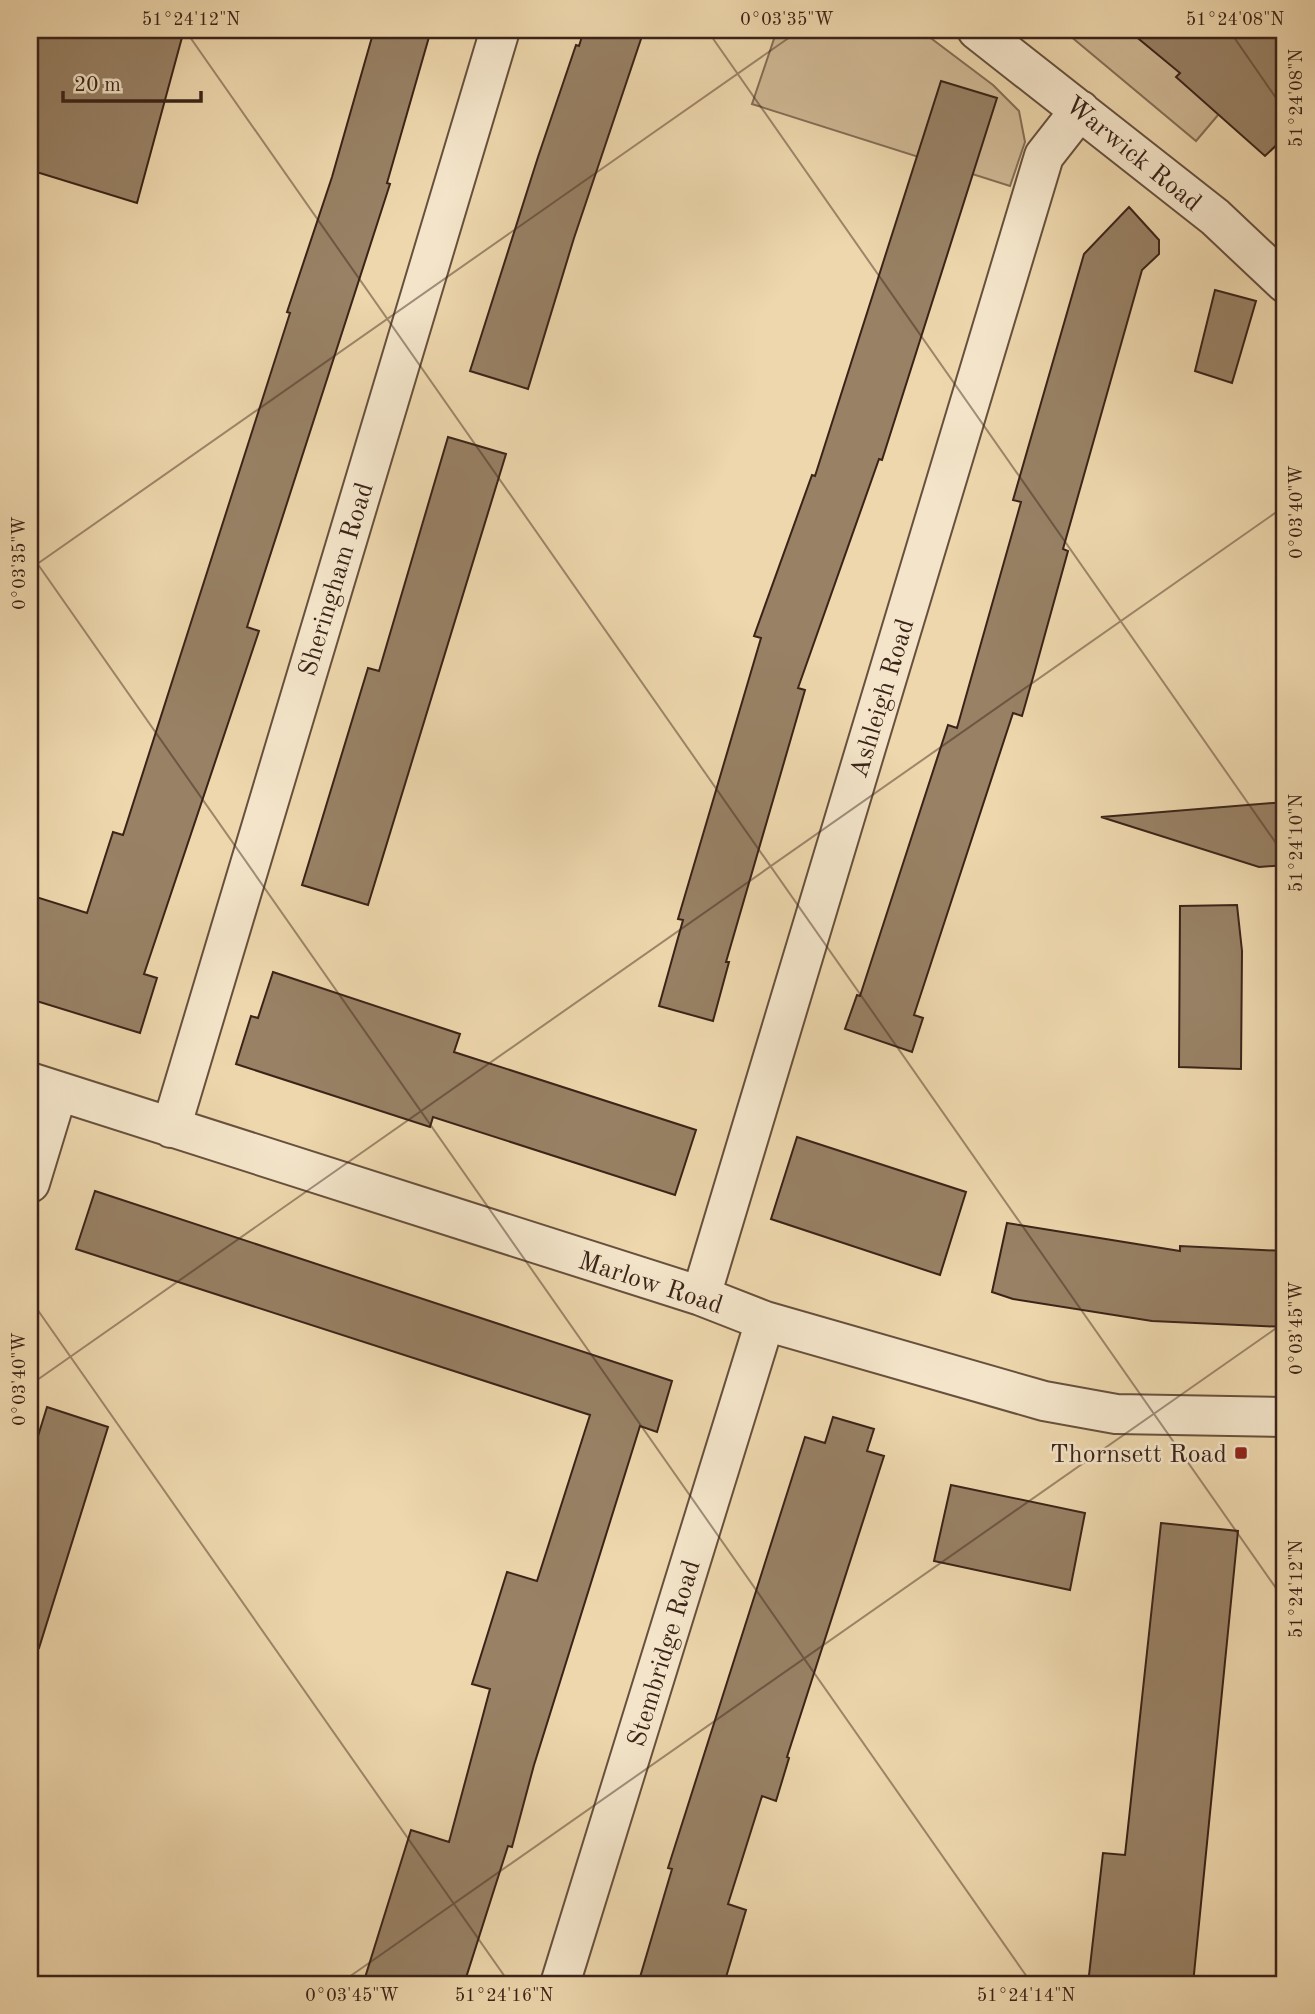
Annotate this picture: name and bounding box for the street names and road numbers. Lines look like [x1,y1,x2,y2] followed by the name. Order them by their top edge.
[1060,92,1206,217] street label: Warwick Road
[295,480,379,679] street label: Sheringham Road
[846,616,919,781] street label: Ashleigh Road
[575,1248,726,1319] street label: Marlow Road
[624,1557,706,1750] street label: Stembridge Road

